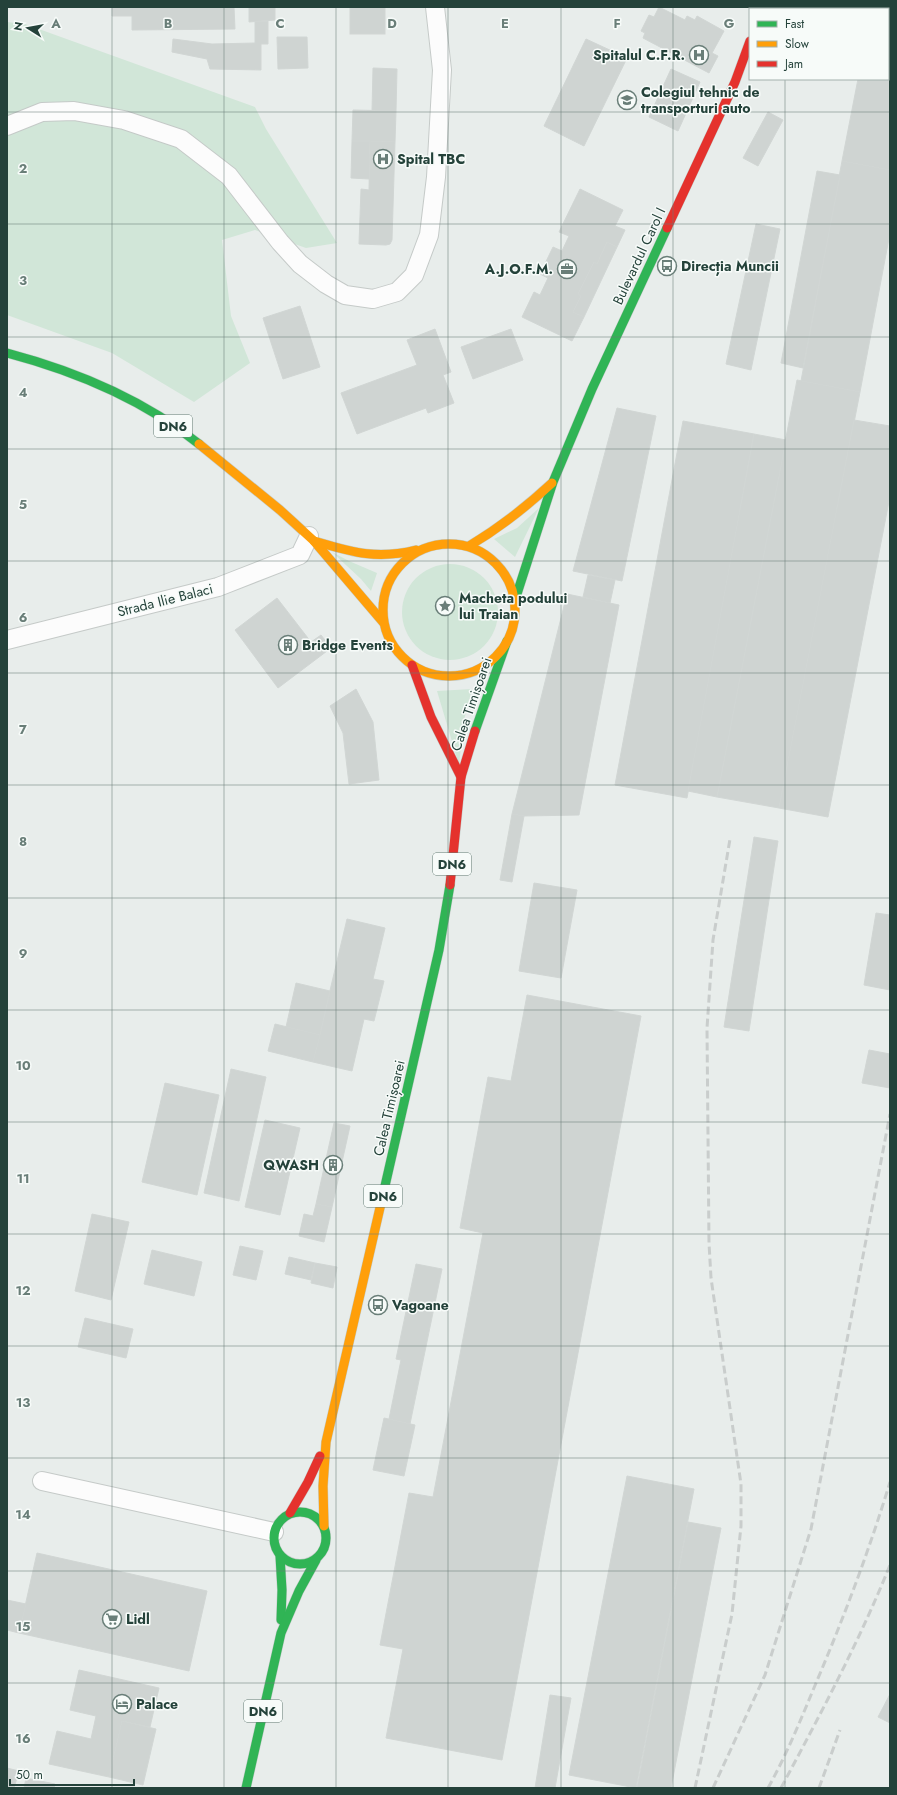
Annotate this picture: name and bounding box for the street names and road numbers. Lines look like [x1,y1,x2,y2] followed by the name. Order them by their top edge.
[608,204,670,308] street label: Bulevardul Carol I
[154,415,192,437] road number: DN6
[115,578,215,622] street label: Strada Ilie Balaci
[446,654,497,754] street label: Calea Timișoarei
[433,853,471,875] road number: DN6
[368,1058,411,1158] street label: Calea Timișoarei
[364,1185,402,1207] road number: DN6
[244,1700,282,1722] road number: DN6

